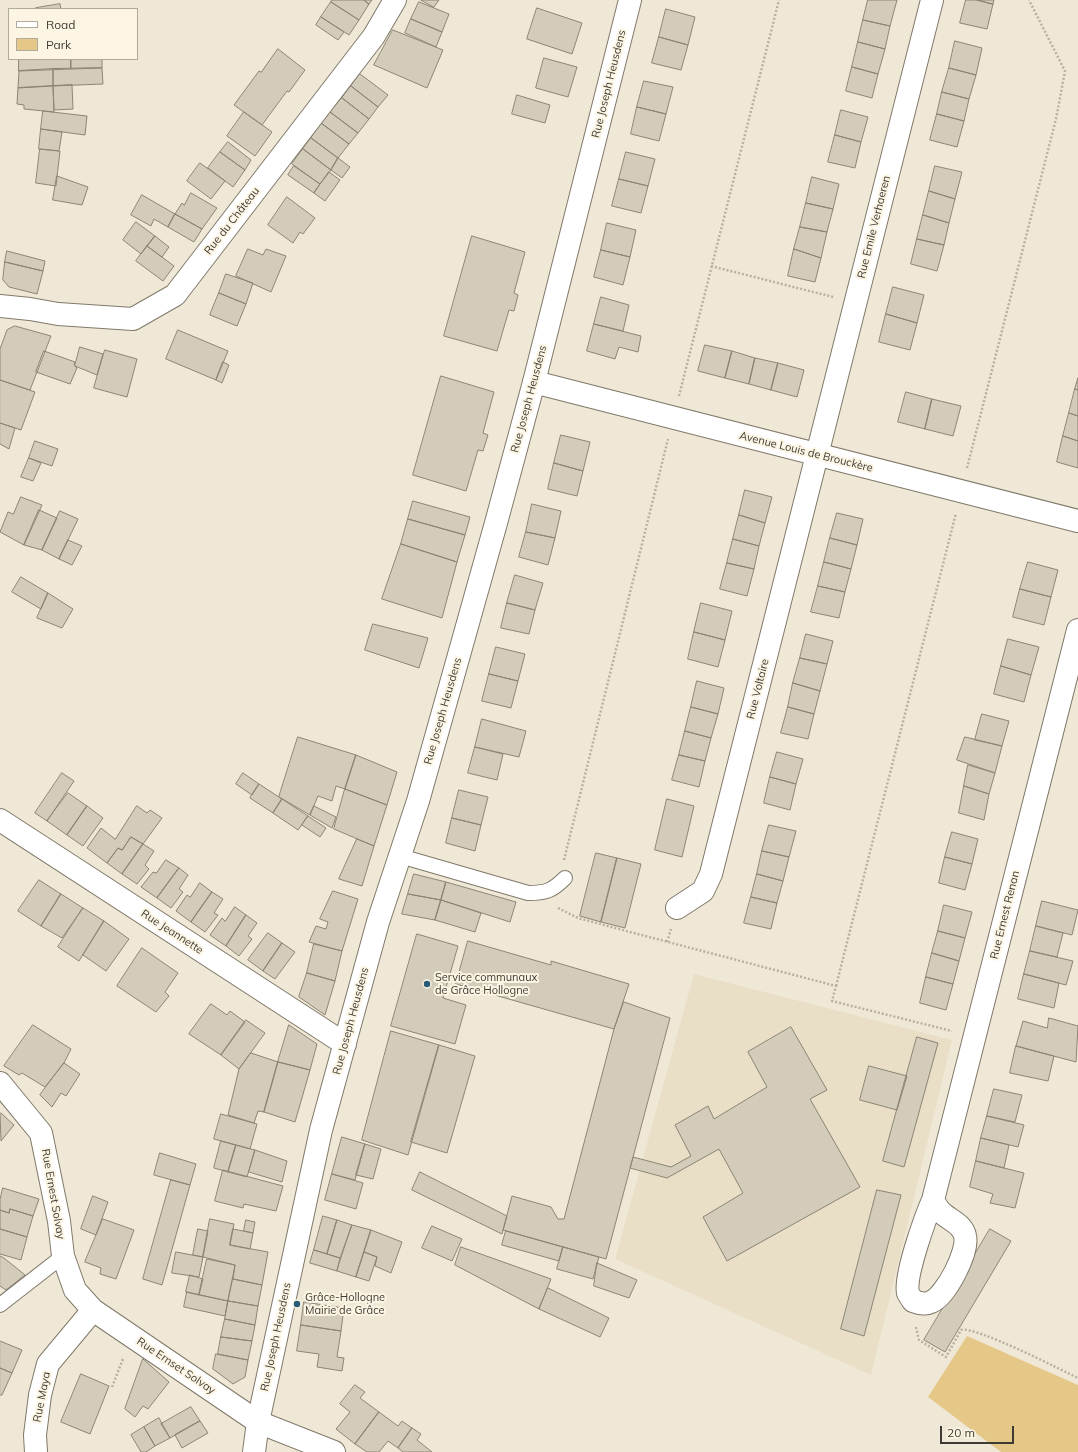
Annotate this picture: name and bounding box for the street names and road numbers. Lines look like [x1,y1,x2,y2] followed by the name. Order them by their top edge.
[589,29,629,139] street label: Rue Joseph Heusdens
[855,174,893,280] street label: Rue Emile Verhaeren
[202,185,262,257] street label: Rue du Château
[508,344,550,454] street label: Rue Joseph Heusdens
[738,429,874,475] street label: Avenue Louis de Brouckère
[421,656,465,766] street label: Rue Joseph Heusdens
[744,657,772,721] street label: Rue Voltaire
[988,869,1022,961] street label: Rue Ernest Renan
[138,907,206,957] street label: Rue Jeannette
[330,966,372,1076] street label: Rue Joseph Heusdens
[39,1148,67,1240] street label: Rue Ernest Solvay
[258,1281,294,1393] street label: Rue Joseph Heusdens
[134,1335,218,1397] street label: Rue Ernset Solvay
[31,1371,53,1423] street label: Rue Maya

